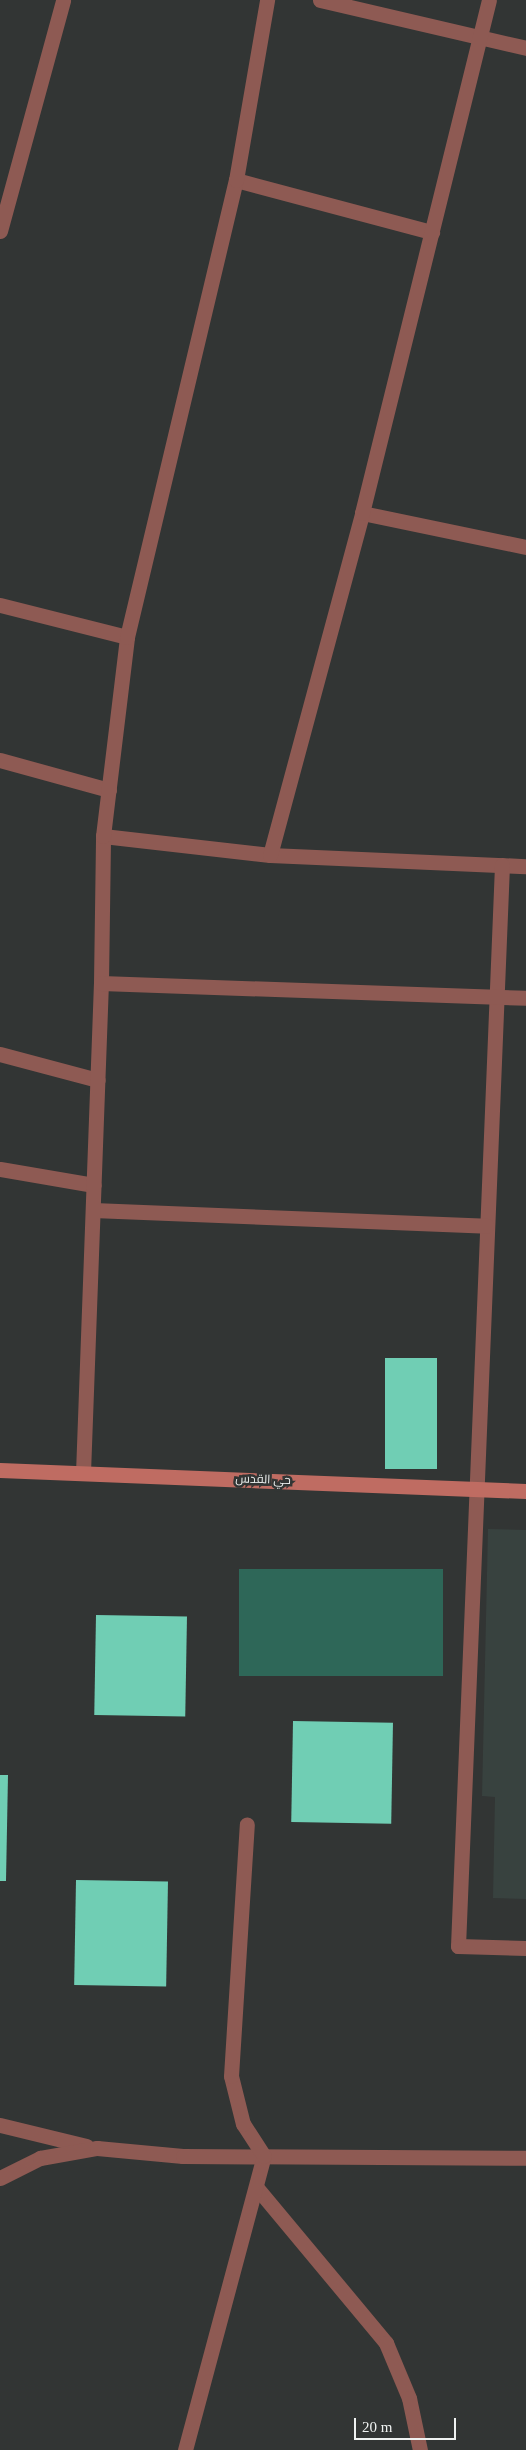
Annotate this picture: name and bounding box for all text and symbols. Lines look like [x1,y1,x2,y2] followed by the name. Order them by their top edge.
[235,1472,291,1488] street label: حي القدس
[356,2408,458,2440] scale bar
[362,2419,392,2435] text: 20 m

